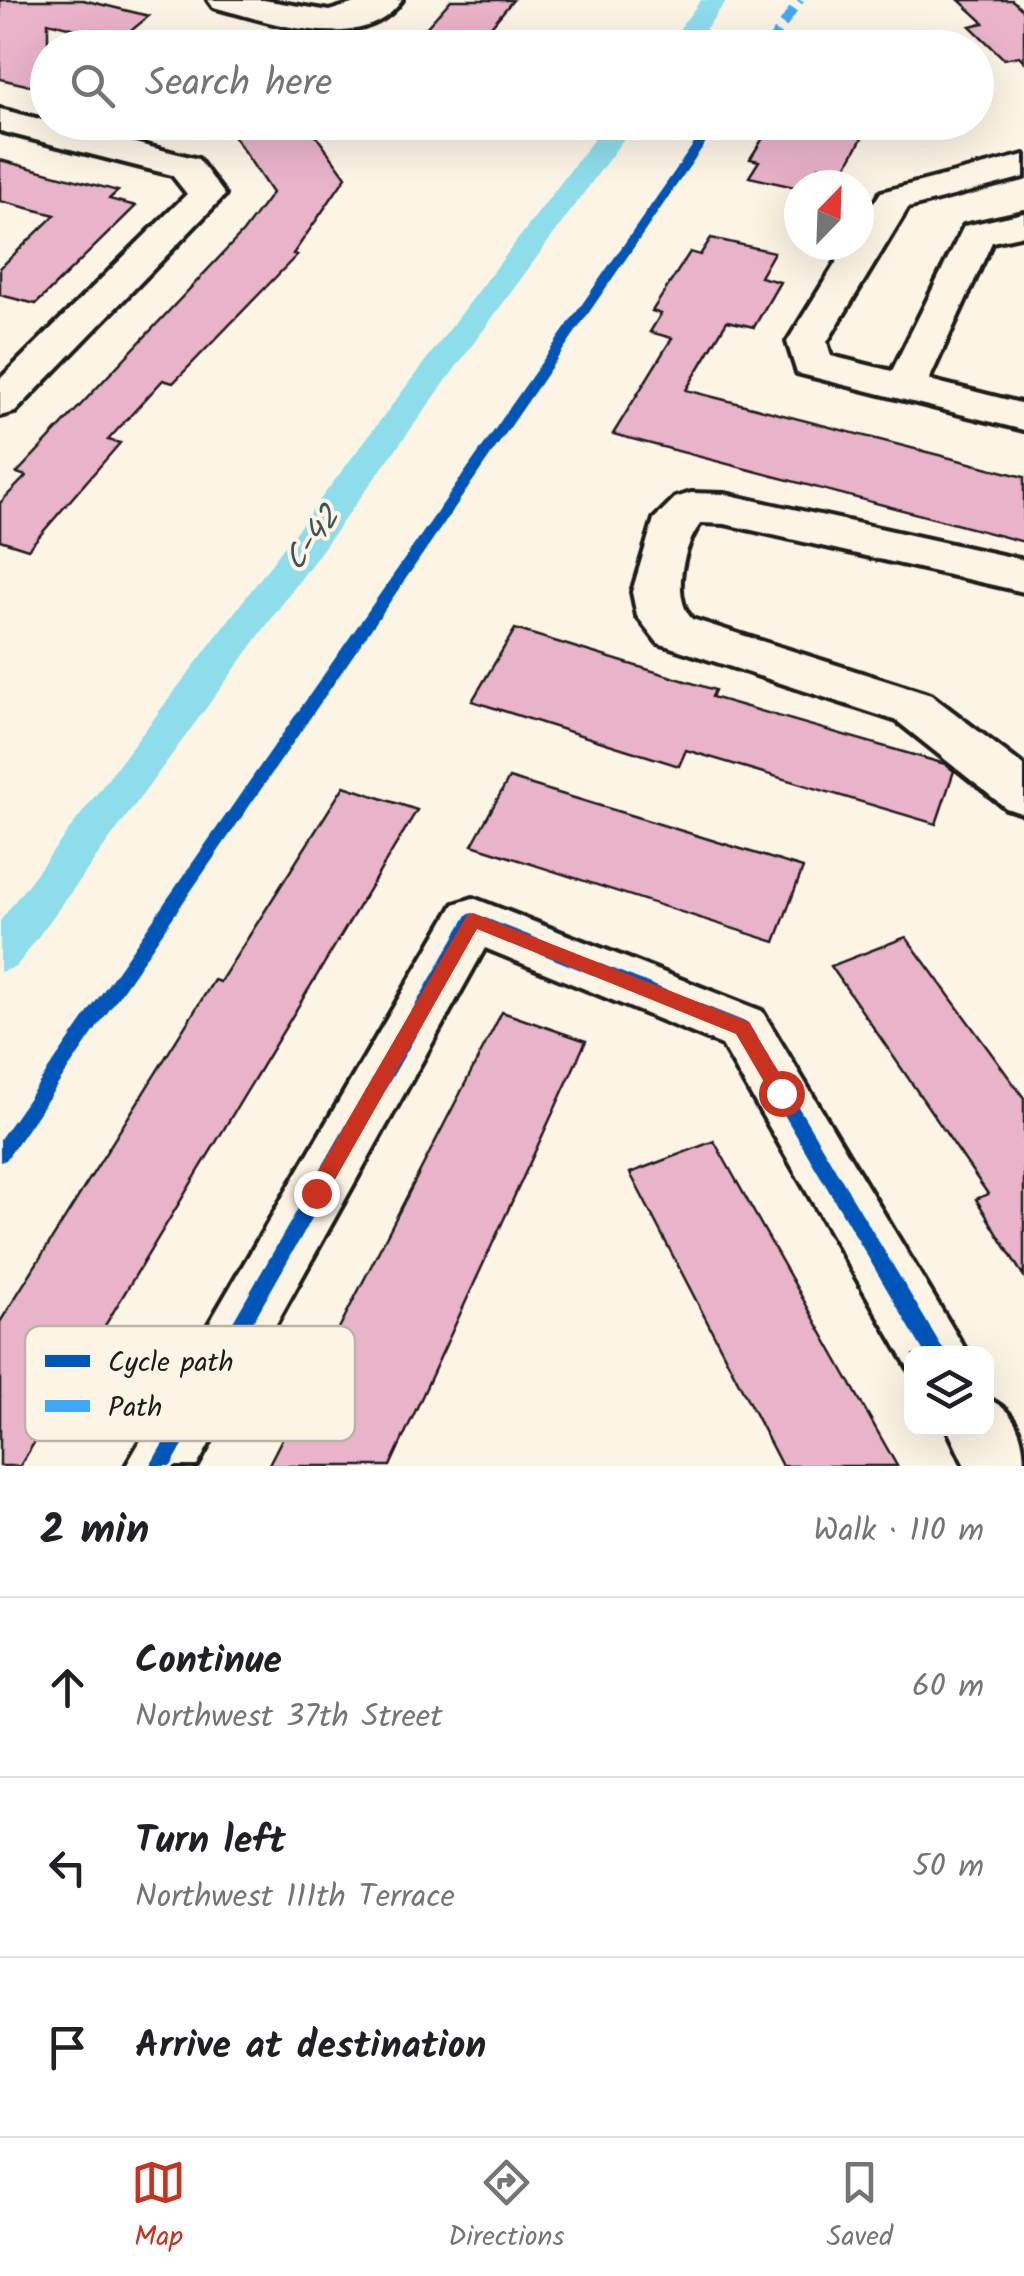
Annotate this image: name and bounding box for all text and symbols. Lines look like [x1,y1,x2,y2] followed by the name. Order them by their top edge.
[30,30,994,140] search box
[145,55,332,115] text: Search here
[65,58,120,113] icon: search
[784,170,874,260] north arrow
[272,493,356,583] water label: C-42
[759,1071,805,1117] route start
[294,1171,340,1217] route end
[25,1326,355,1441] legend
[108,1341,233,1386] text: Cycle path
[904,1346,994,1436] map controls
[904,1346,994,1436] button: layers
[108,1386,162,1431] text: Path
[40,1498,149,1565] text: 2 min
[813,1506,984,1557] text: Walk · 110 m
[135,1632,282,1692] text: Continue
[40,1660,95,1715] icon: ahead
[912,1662,984,1713] text: 60 m
[135,1692,443,1743] text: Northwest 37th Street
[135,1812,286,1872] text: Turn left
[40,1840,95,1895] icon: left
[913,1842,984,1893] text: 50 m
[135,1872,455,1923] text: Northwest 111th Terrace
[135,2017,486,2077] text: Arrive at destination
[40,2020,95,2075] icon: arrive
[131,2155,186,2260] tab: Map
[448,2155,564,2260] tab: Directions
[827,2155,893,2260] tab: Saved

